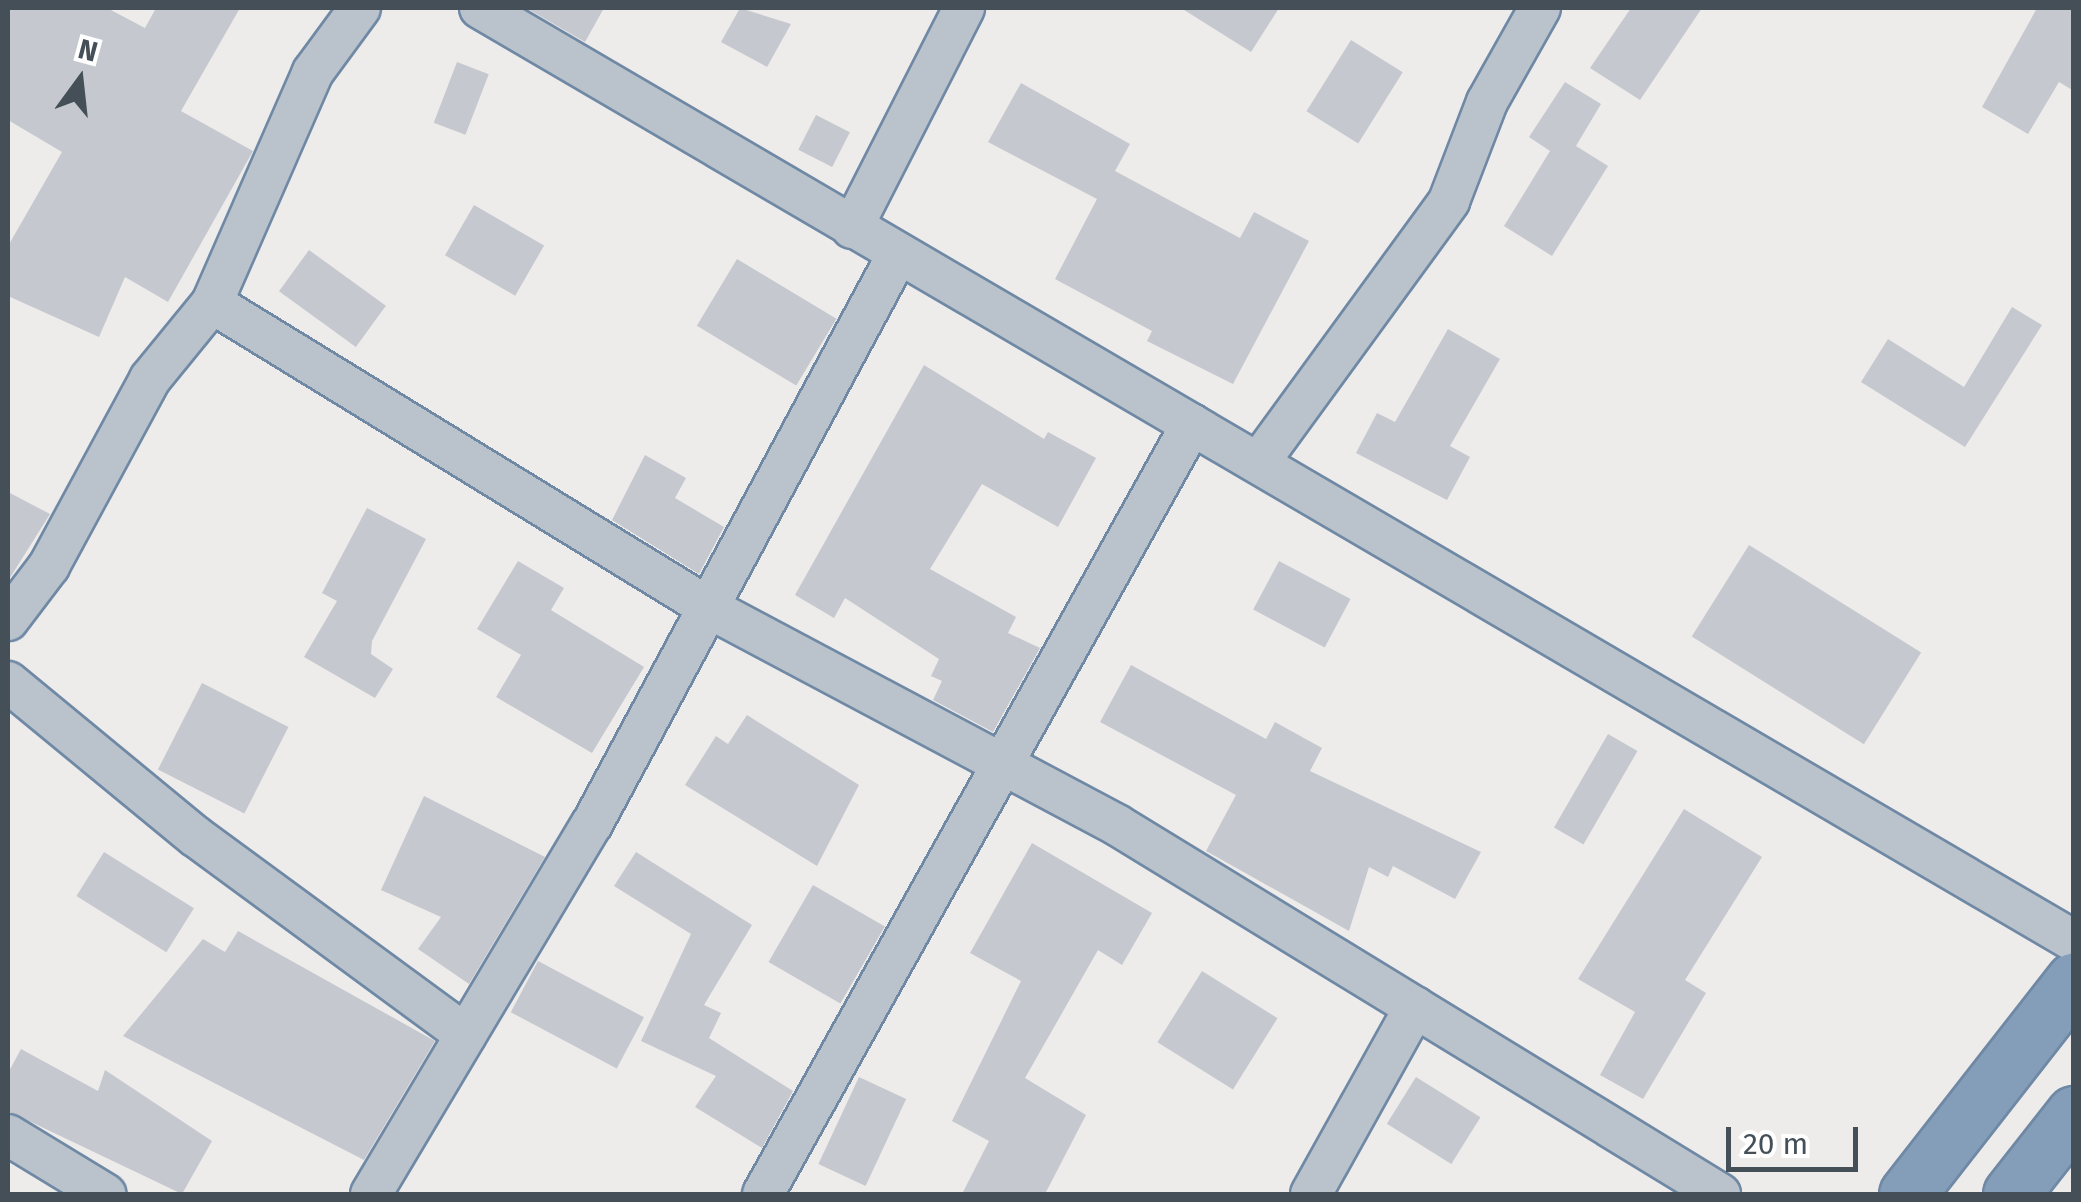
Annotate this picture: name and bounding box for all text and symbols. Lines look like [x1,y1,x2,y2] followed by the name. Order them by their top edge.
[30,30,130,130] north arrow
[75,32,101,69] text: N
[1731,1107,1864,1169] scale bar
[1743,1126,1808,1162] text: 20 m

